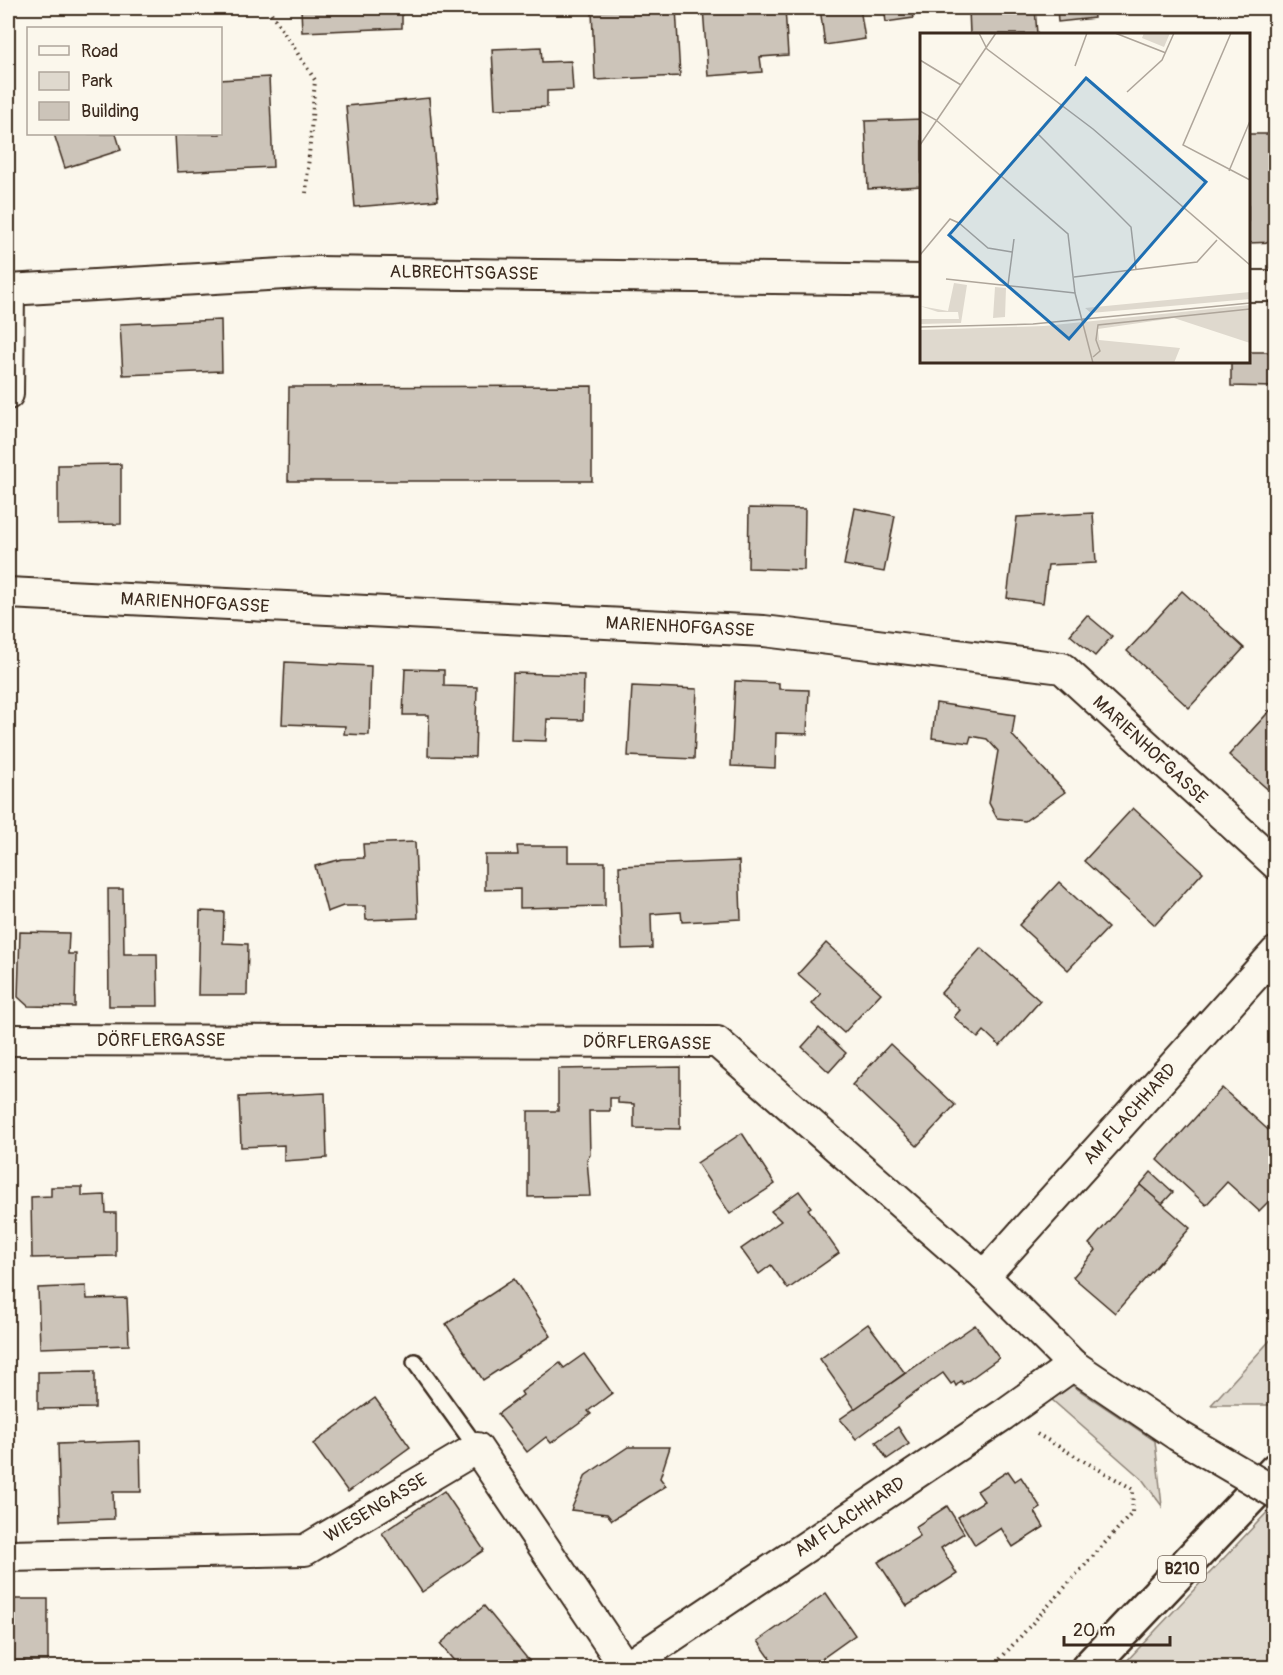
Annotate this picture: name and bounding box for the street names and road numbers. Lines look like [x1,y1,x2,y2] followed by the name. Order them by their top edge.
[389,260,539,286] street label: ALBRECHTSGASSE
[120,588,270,618] street label: MARIENHOFGASSE
[605,612,755,642] street label: MARIENHOFGASSE
[1088,691,1212,809] street label: MARIENHOFGASSE
[97,1029,225,1052] street label: DÖRFLERGASSE
[583,1030,711,1056] street label: DÖRFLERGASSE
[1078,1059,1182,1169] street label: AM FLACHHARD
[320,1468,432,1548] street label: WIESENGASSE
[790,1472,910,1562] street label: AM FLACHHARD
[1158,1556,1206,1582] road number: B210

